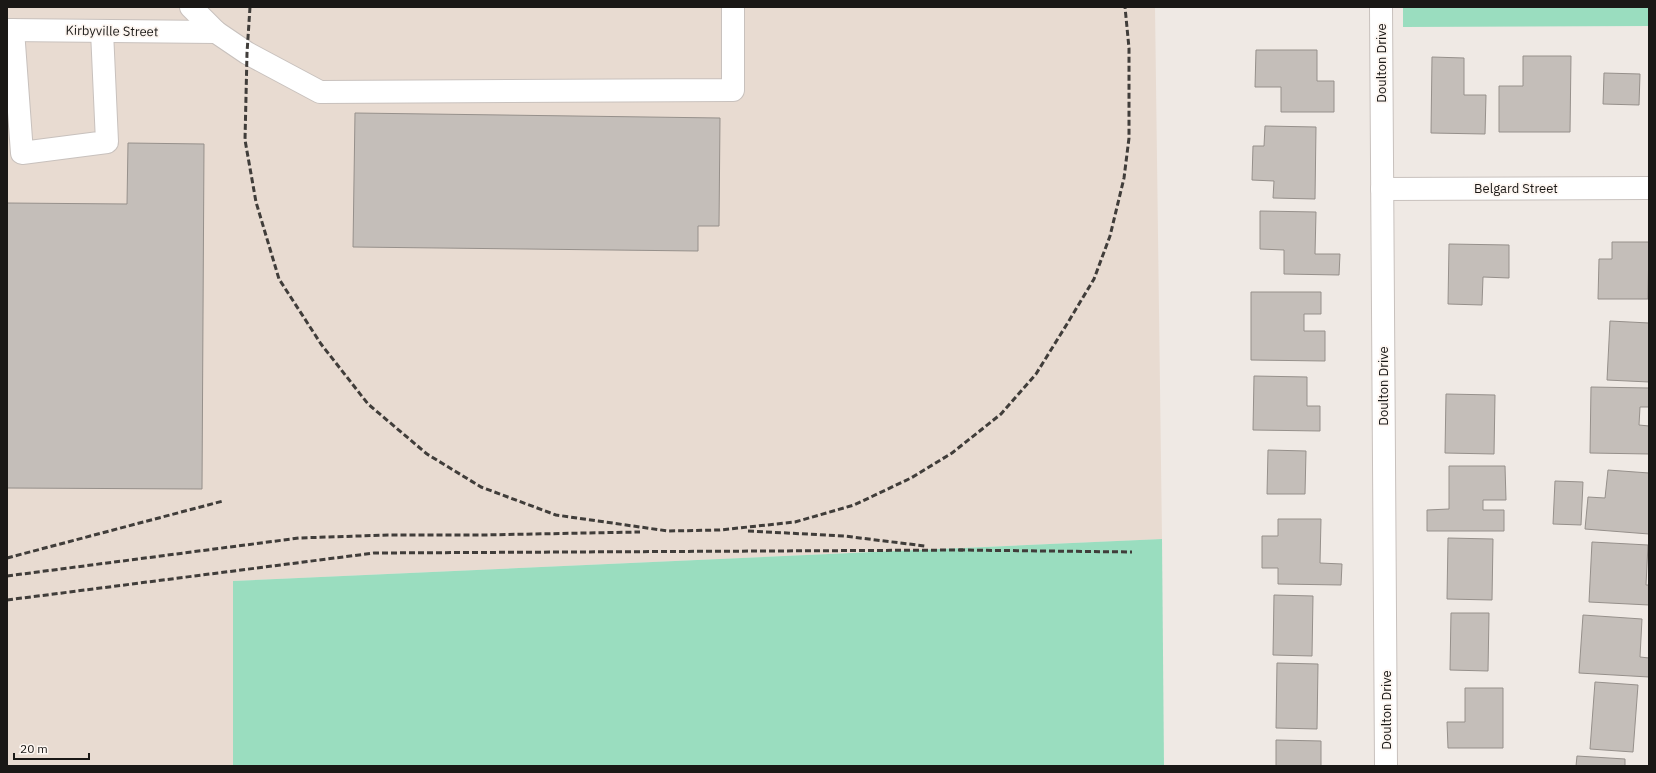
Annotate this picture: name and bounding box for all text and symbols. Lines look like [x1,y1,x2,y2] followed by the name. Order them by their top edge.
[65,22,159,40] street label: Kirbyville Street
[1373,23,1390,103] street label: Doulton Drive
[1474,180,1558,197] street label: Belgard Street
[1375,346,1392,426] street label: Doulton Drive
[1378,670,1395,750] street label: Doulton Drive
[14,735,89,761] scale bar
[20,741,48,756] text: 20 m

